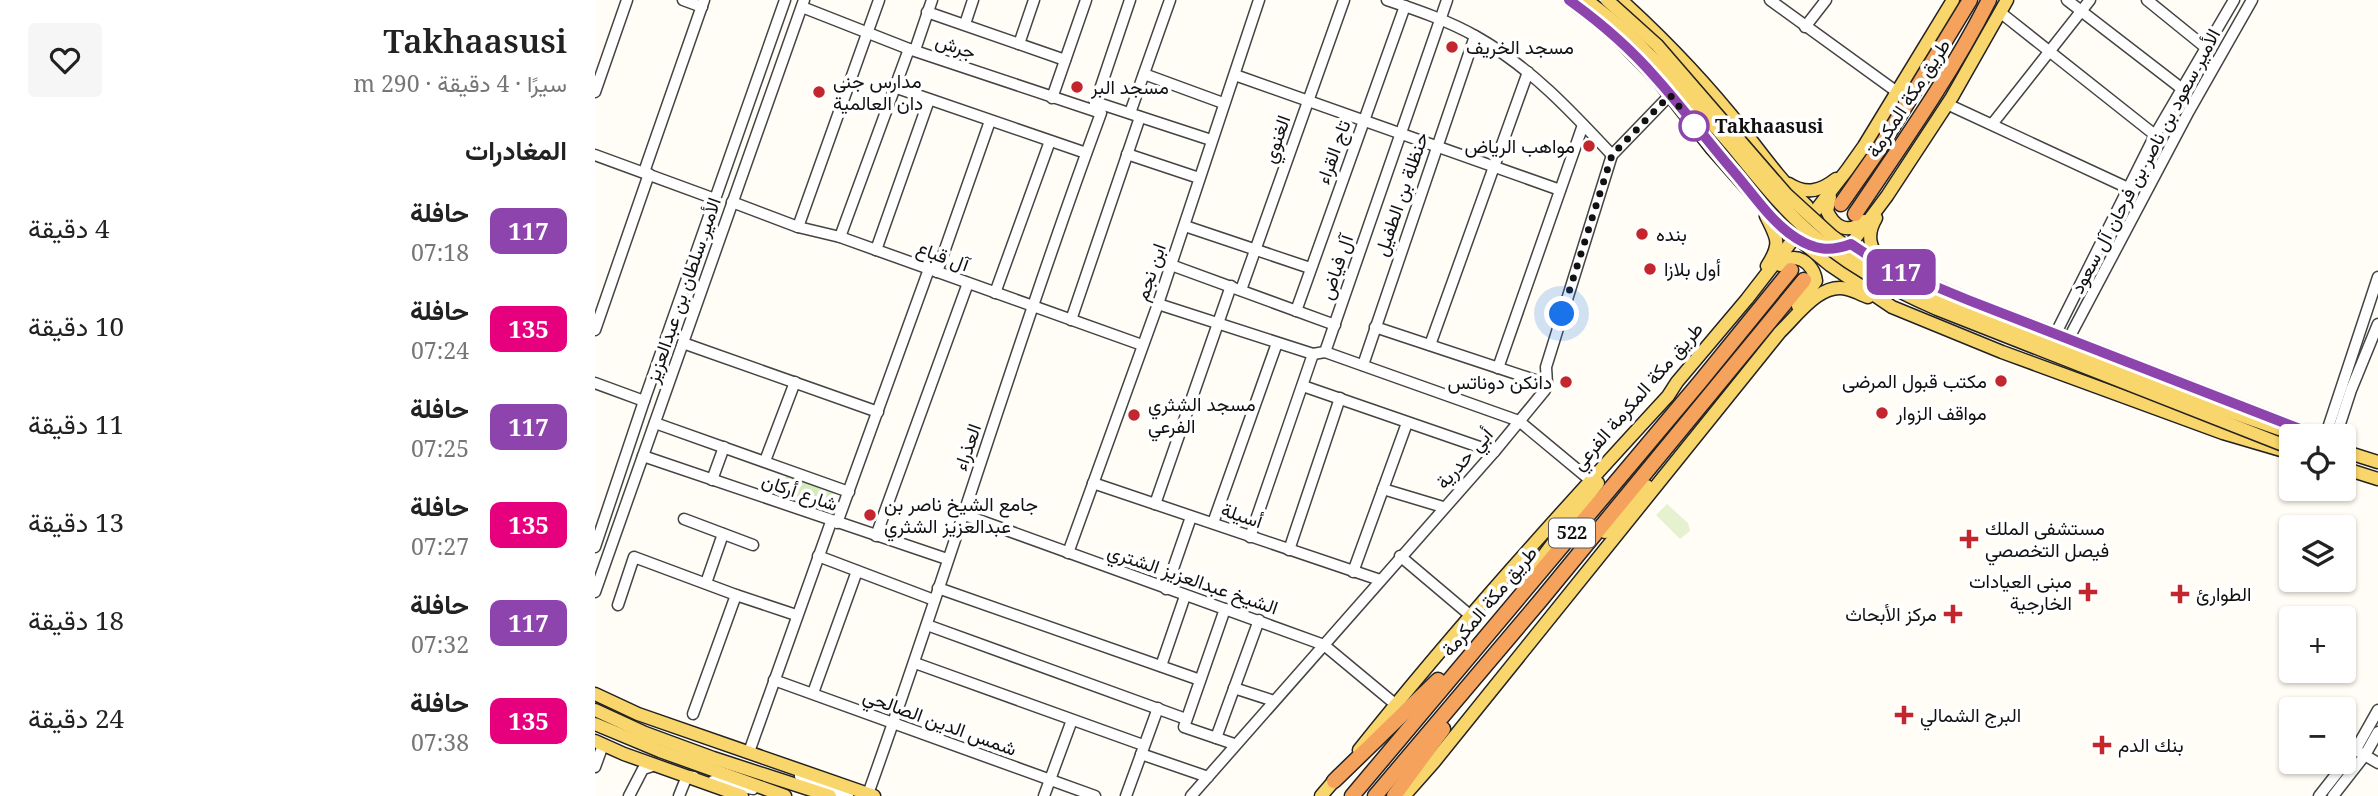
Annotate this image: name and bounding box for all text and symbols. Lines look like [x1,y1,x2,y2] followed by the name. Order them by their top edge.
[383,18,567,63] text: Takhaasusi
[28,23,102,97] button: heart
[2064,24,2226,298] street label: الأمير سعود بن ناصر بن فرحان آل سعود
[932,27,980,65] street label: جرش
[1466,34,1574,60] place label: مسجد الخريف
[1860,34,1956,162] street label: طريق مكة المكرمة
[1444,39,1460,55] marker: مسجد الخريف
[353,67,567,99] text: سيرًا · 4 دقيقة · 290 m
[833,68,923,116] place label: مدارس جنى دان العالمية
[1090,74,1169,100] place label: مسجد البر
[1069,79,1085,95] marker: مسجد البر
[811,84,827,100] marker: مدارس جنى دان العالمية
[1679,111,1709,141] marker: Takhaasusi
[1256,112,1299,167] street label: الغنوي
[1715,113,1824,139] place label: Takhaasusi
[1309,116,1357,188] street label: تاج القراء
[1368,129,1434,259] street label: حنظلة بن الطفيل
[465,132,567,168] text: المغادرات
[1464,133,1575,159] place label: مواهب الرياض
[1581,138,1597,154] marker: مواهب الرياض
[410,194,469,230] text: حافلة
[639,194,727,387] street label: الأمير سلطان بن عبدالعزيز
[28,210,109,246] text: 4 دقيقة
[508,214,549,247] text: 117
[1656,221,1687,247] place label: بنده
[1634,226,1650,242] marker: بنده
[1313,230,1360,303] street label: آل فياض
[913,235,974,278] street label: آل قباع
[411,236,469,268] text: 07:18
[1128,240,1172,304] street label: ابن نجم
[1861,249,1941,295] line badge: 117
[1881,255,1921,288] text: 117
[1664,256,1721,282] place label: أول بلازا
[1642,261,1658,277] marker: أول بلازا
[410,292,469,328] text: حافلة
[1544,296,1579,331] your location
[28,308,124,344] text: 10 دقيقة
[508,312,549,345] text: 135
[1565,316,1711,478] street label: طريق مكة المكرمة الفرعي
[411,334,469,366] text: 07:24
[1842,368,1987,394] place label: مكتب قبول المرضى
[1447,369,1552,395] place label: دانكن دوناتس
[1993,373,2009,389] marker: مكتب قبول المرضى
[1558,374,1574,390] marker: دانكن دوناتس
[410,390,469,426] text: حافلة
[1148,391,1256,442] place label: مسجد الشثري الفرعي
[1895,400,1987,426] place label: مواقف الزوار
[1874,405,1890,421] marker: مواقف الزوار
[28,406,124,442] text: 11 دقيقة
[1126,407,1142,423] marker: مسجد الشثري الفرعي
[508,410,549,443] text: 117
[947,420,987,474] street label: العذراء
[1430,422,1501,496] street label: أبي حدرية
[2279,424,2356,774] map controls
[2279,424,2356,501] button: locate
[411,432,469,464] text: 07:25
[759,467,841,517] street label: شارع أركان
[410,488,469,524] text: حافلة
[884,491,1038,542] place label: جامع الشيخ ناصر بن عبدالعزيز الشثري
[1218,496,1266,534] street label: أسيلة
[28,504,124,540] text: 13 دقيقة
[862,507,878,523] marker: جامع الشيخ ناصر بن عبدالعزيز الشثري
[508,508,549,541] text: 135
[1985,515,2109,566] place label: مستشفى الملك فيصل التخصصي
[2279,515,2356,592] button: layers
[1549,518,1595,548] road number: 522
[1959,529,1979,549] marker: مستشفى الملك فيصل التخصصي
[411,530,469,562] text: 07:27
[1103,538,1282,623] street label: الشيخ عبدالعزيز الشتري
[1435,540,1543,662] street label: طريق مكة المكرمة
[1969,568,2072,616] place label: مبنى العيادات الخارجية
[2196,581,2251,607] place label: الطوارئ
[2078,582,2098,602] marker: مبنى العيادات الخارجية
[2170,584,2190,604] marker: الطوارئ
[410,586,469,622] text: حافلة
[1845,601,1937,627] place label: مركز الأبحاث
[28,602,124,638] text: 18 دقيقة
[1943,604,1963,624] marker: مركز الأبحاث
[508,606,549,639] text: 117
[2279,606,2356,683] button: +
[411,628,469,660] text: 07:32
[859,682,1020,765] street label: شمس الدين الصالحي
[410,684,469,720] text: حافلة
[2279,697,2356,774] button: −
[28,700,124,736] text: 24 دقيقة
[1920,702,2021,731] place label: البرج الشمالي
[508,704,549,737] text: 135
[1894,705,1914,725] marker: البرج الشمالي
[411,726,469,758] text: 07:38
[2118,732,2184,758] place label: بنك الدم
[2092,735,2112,755] marker: بنك الدم

